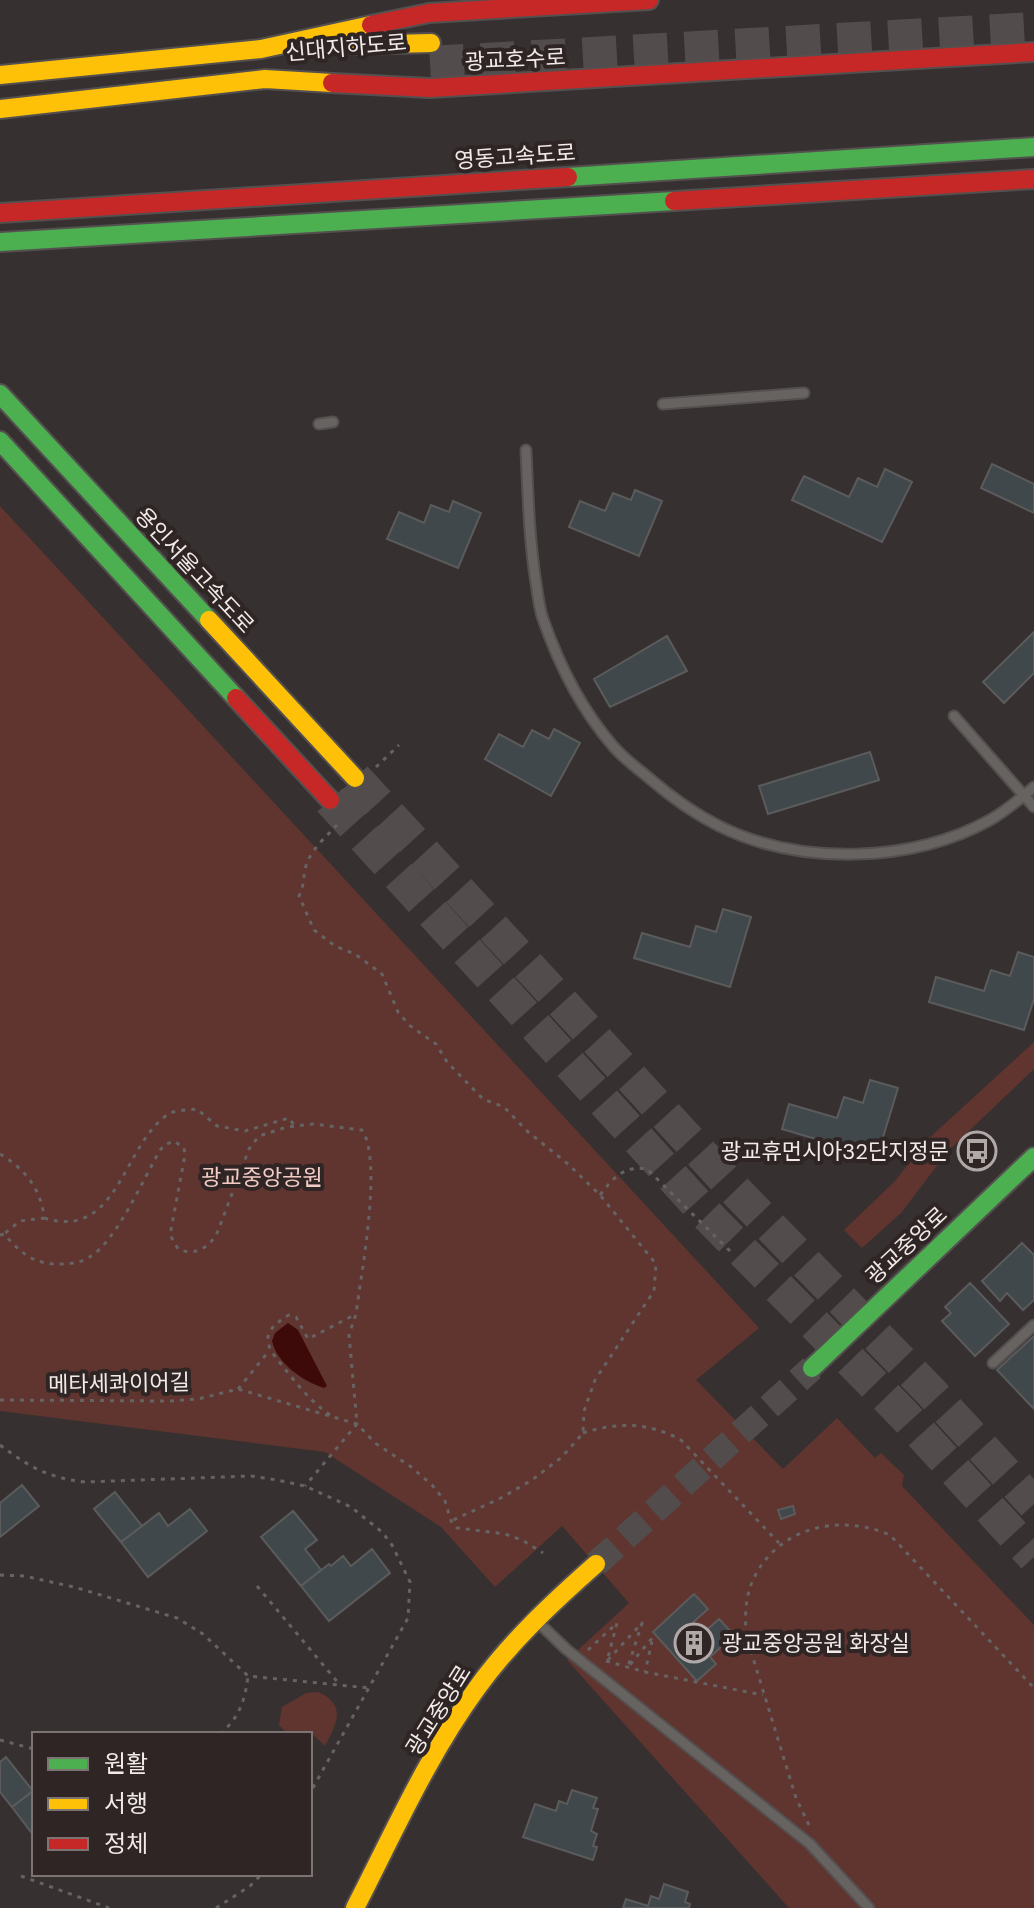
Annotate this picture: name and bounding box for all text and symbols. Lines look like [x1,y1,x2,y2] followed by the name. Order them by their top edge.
[284,28,408,67] street label: 신대지하도로
[464,42,566,77] street label: 광교호수로
[453,138,577,175] street label: 영동고속도로
[129,501,260,639] street label: 용인서울고속도로
[956,1130,998,1172] bus stop icon: 광교휴먼시아32단지정문
[721,1137,949,1166] place label: 광교휴먼시아32단지정문
[201,1163,323,1192] park label: 광교중앙공원
[859,1200,953,1290] street label: 광교중앙로
[48,1368,190,1399] street label: 메타세콰이어길
[673,1622,715,1664] building icon: 광교중앙공원 화장실
[722,1629,910,1658] place label: 광교중앙공원 화장실
[399,1660,478,1761] street label: 광교중앙로
[32,1732,312,1876] legend
[104,1748,148,1779] text: 원활
[104,1788,148,1819] text: 서행
[104,1828,148,1859] text: 정체

